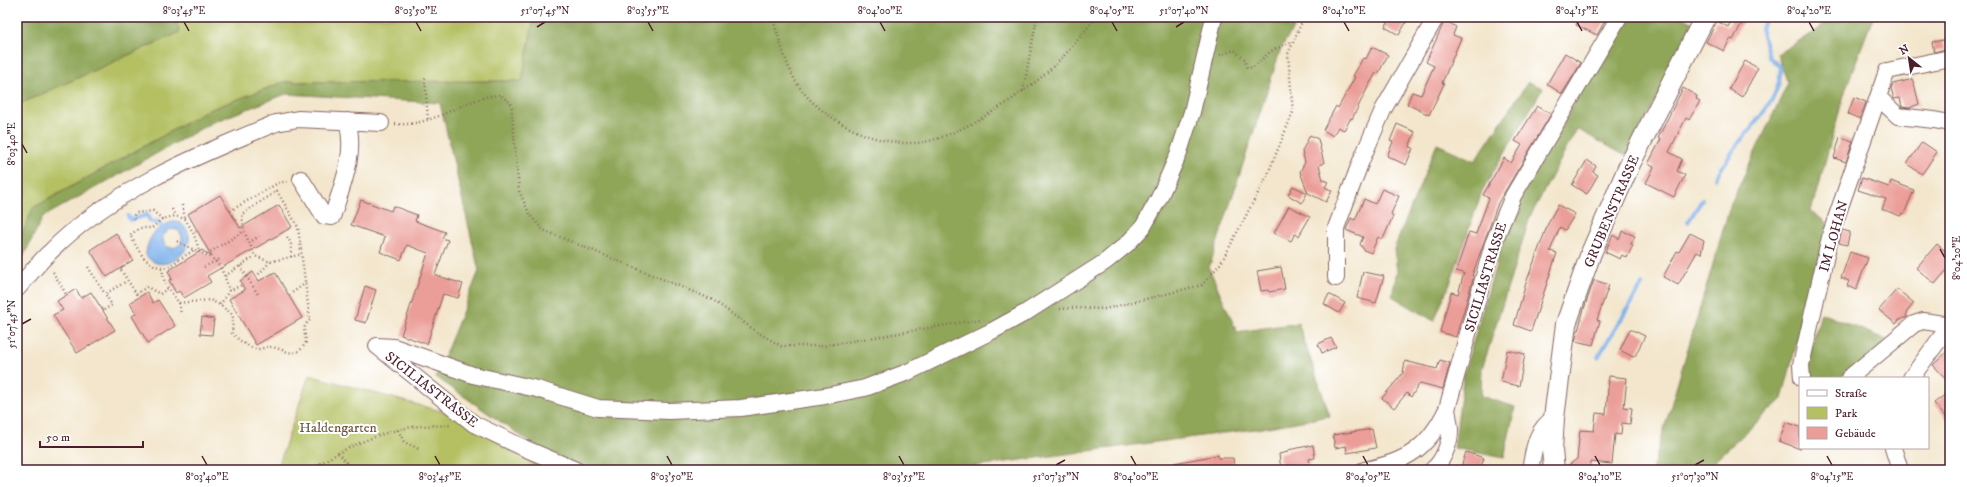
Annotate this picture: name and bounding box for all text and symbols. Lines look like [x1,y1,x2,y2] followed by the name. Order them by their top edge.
[163,5,205,17] text: 8°03'45"E
[395,5,437,17] text: 8°03'50"E
[521,5,569,17] text: 51°07'45"N
[627,5,669,17] text: 8°03'55"E
[858,5,902,17] text: 8°04'00"E
[1090,5,1134,17] text: 8°04'05"E
[1159,5,1209,17] text: 51°07'40"N
[1323,5,1365,17] text: 8°04'10"E
[1556,5,1598,17] text: 8°04'15"E
[1787,5,1831,17] text: 8°04'20"E
[1889,38,1929,78] north arrow
[1897,42,1912,59] text: N
[6,122,18,166] text: 8°03'40"E
[1580,152,1644,270] street label: GRUBENSTRASSE
[1815,198,1853,274] street label: IM LOHAN
[1461,220,1511,334] street label: SICILIASTRASSE
[1951,236,1963,280] text: 8°04'20"E
[6,300,18,348] text: 51°07'45"N
[381,348,482,432] street label: SICILIASTRASSE
[1799,377,1929,449] legend
[1835,386,1867,401] text: Straße
[1835,406,1857,421] text: Park
[299,419,377,437] park label: Haldengarten
[40,423,143,449] scale bar
[1835,426,1876,441] text: Gebäude
[46,430,70,445] text: 50 m
[185,471,229,483] text: 8°03'40"E
[419,471,461,483] text: 8°03'45"E
[651,471,693,483] text: 8°03'50"E
[883,471,925,483] text: 8°03'55"E
[1033,471,1079,483] text: 51°07'35"N
[1114,471,1158,483] text: 8°04'00"E
[1346,471,1390,483] text: 8°04'05"E
[1579,471,1621,483] text: 8°04'10"E
[1671,471,1719,483] text: 51°07'30"N
[1811,471,1853,483] text: 8°04'15"E

